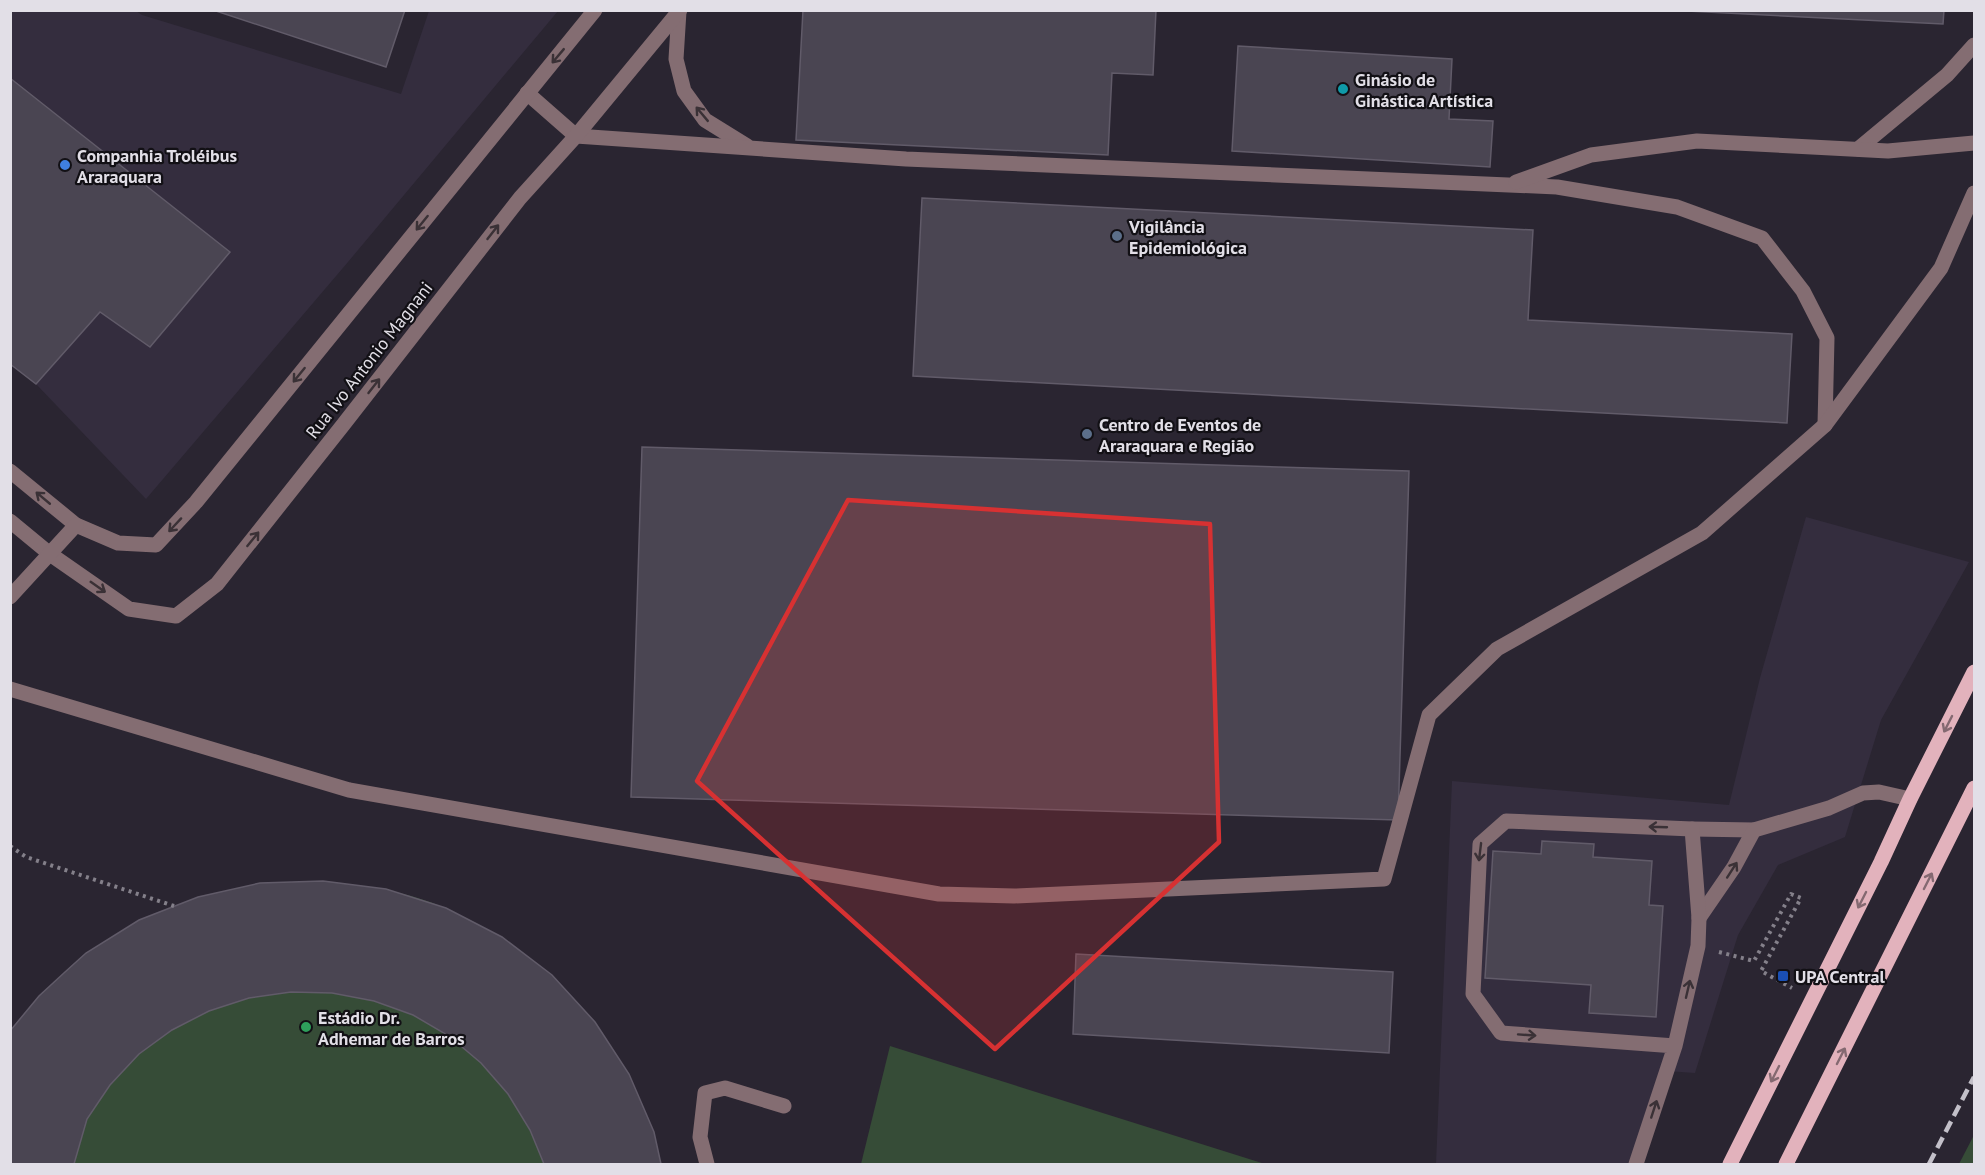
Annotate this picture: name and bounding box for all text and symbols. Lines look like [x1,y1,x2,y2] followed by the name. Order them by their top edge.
[552,47,565,63] one-way arrow
[1355,68,1493,112] place label: Ginásio de Ginástica Artística
[1336,82,1350,96] marker: Ginásio de Ginástica Artística
[695,107,709,123] one-way arrow
[77,144,237,188] place label: Companhia Troléibus Araraquara
[58,158,72,172] marker: Companhia Troléibus Araraquara
[415,215,428,231] one-way arrow
[1128,215,1247,259] place label: Vigilância Epidemiológica
[487,224,500,240] one-way arrow
[1110,229,1124,243] marker: Vigilância Epidemiológica
[301,277,437,443] street label: Rua Ivo Antonio Magnani
[293,366,306,382] one-way arrow
[367,378,380,394] one-way arrow
[1099,413,1261,457] place label: Centro de Eventos de Araraquara e Região
[1080,427,1094,441] marker: Centro de Eventos de Araraquara e Região
[35,491,51,504] one-way arrow
[168,517,182,532] one-way arrow
[246,531,259,547] one-way arrow
[89,581,105,593] one-way arrow
[1942,715,1953,733] one-way arrow
[1649,822,1669,833] one-way arrow
[1475,842,1486,861] one-way arrow
[1726,862,1738,879] one-way arrow
[1922,873,1934,891] one-way arrow
[1856,890,1868,908] one-way arrow
[1795,965,1886,988] place label: UPA Central
[1776,969,1790,983] marker: UPA Central
[1683,979,1694,999] one-way arrow
[318,1006,465,1050] place label: Estádio Dr. Adhemar de Barros
[299,1020,313,1034] marker: Estádio Dr. Adhemar de Barros
[1517,1030,1537,1041] one-way arrow
[1835,1047,1847,1065] one-way arrow
[1769,1065,1781,1083] one-way arrow
[1650,1100,1661,1119] one-way arrow

